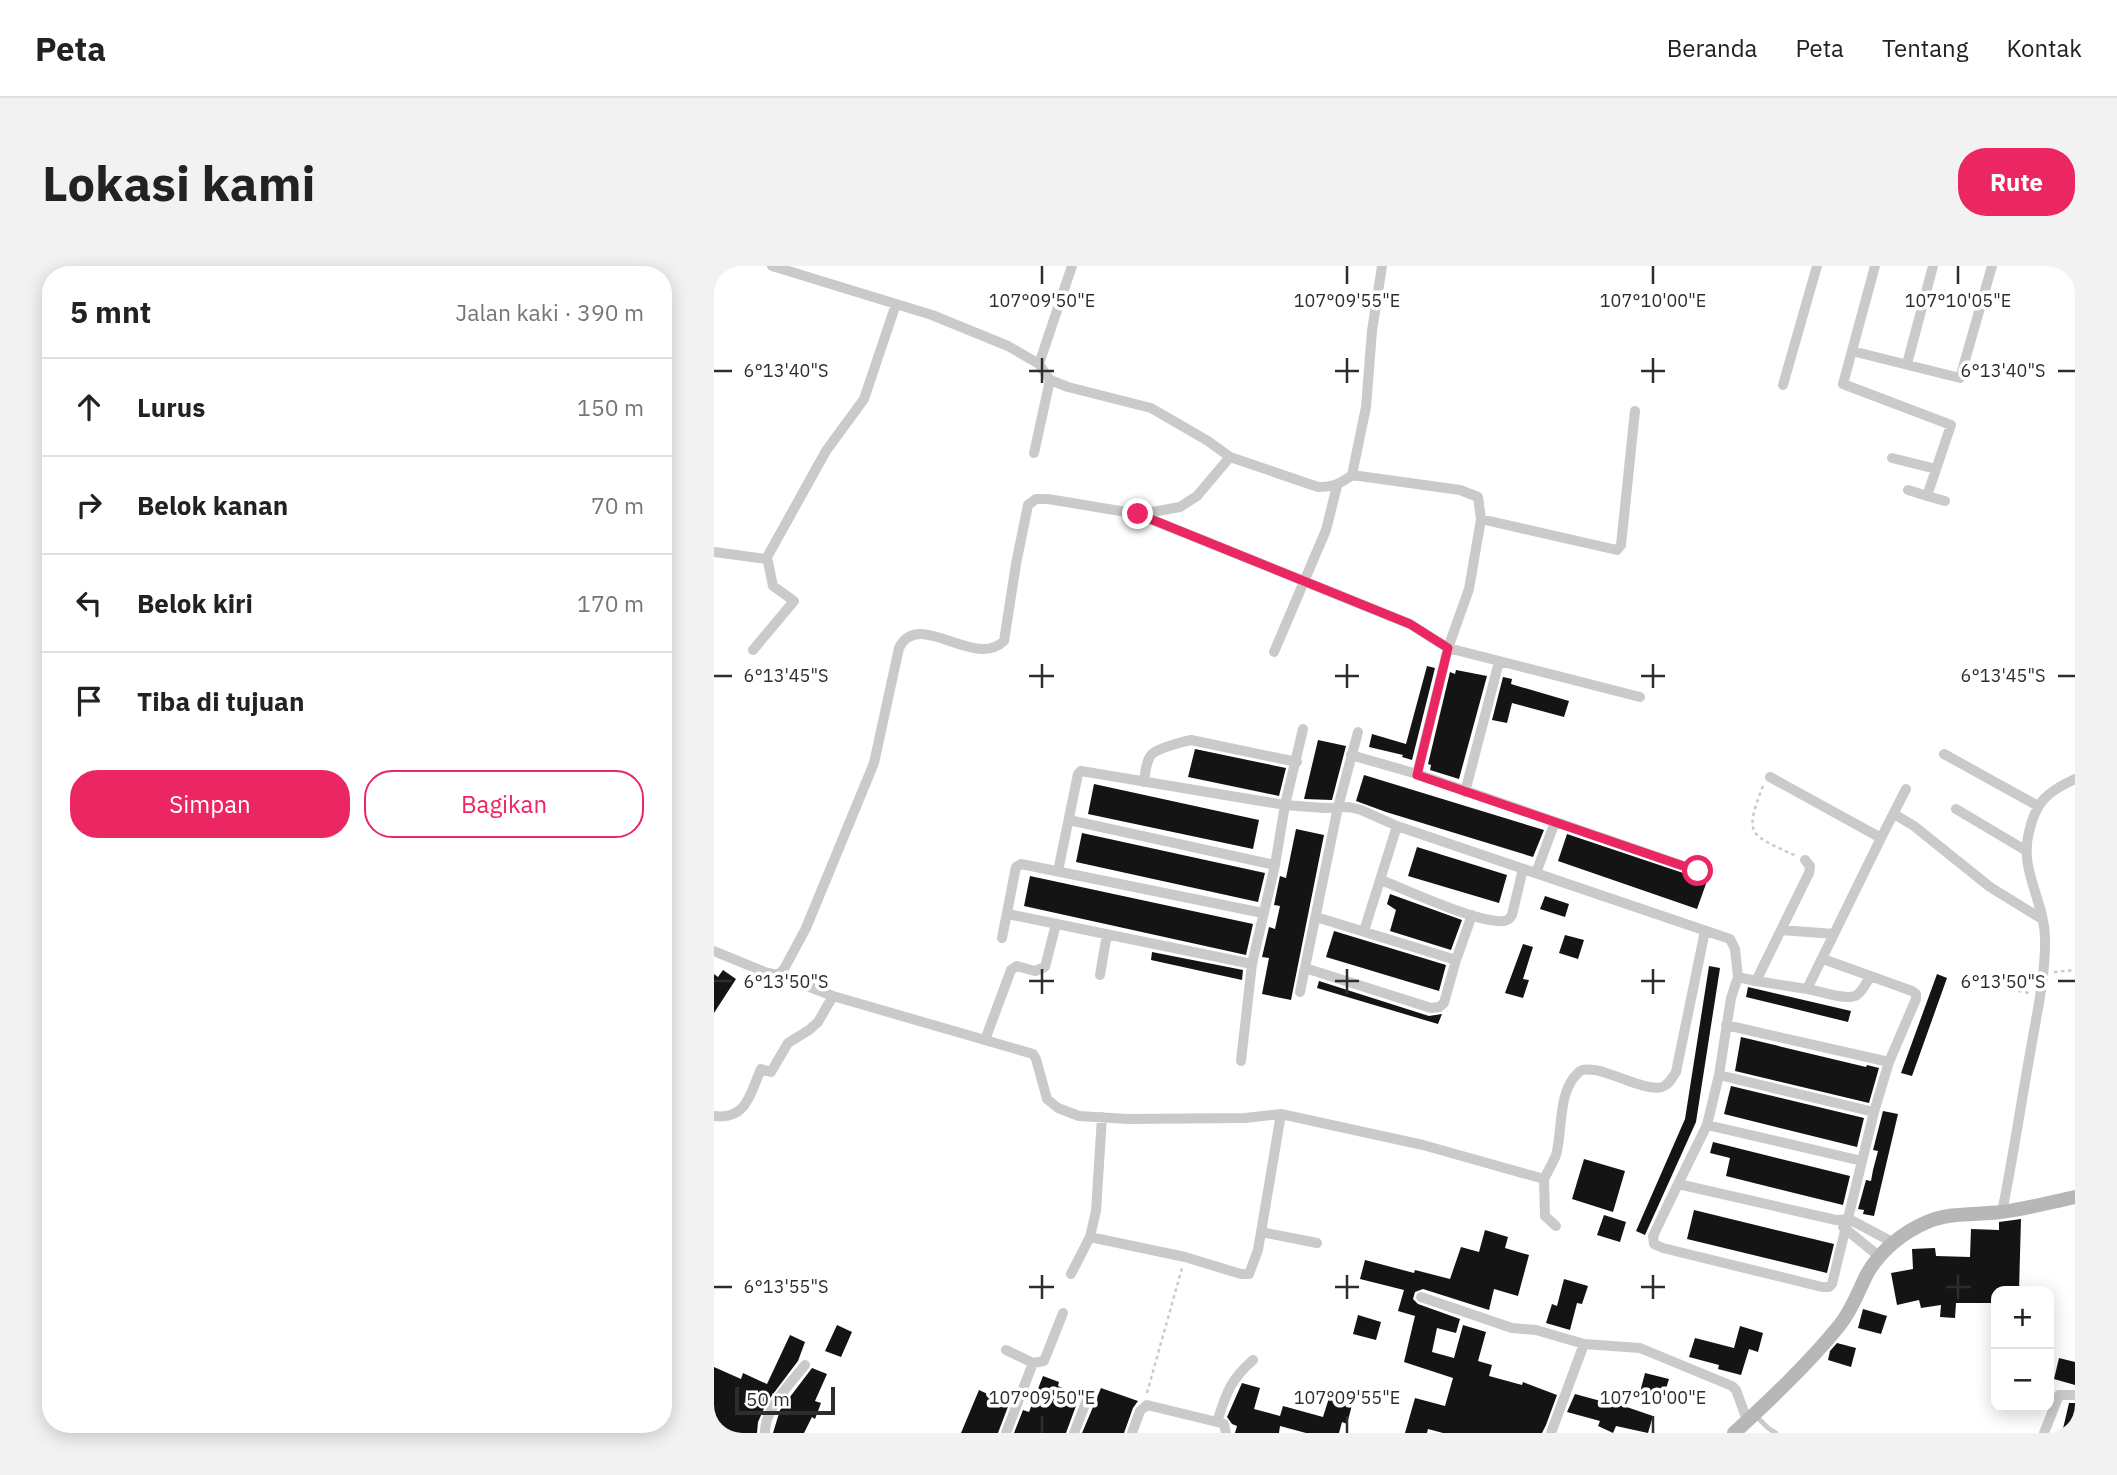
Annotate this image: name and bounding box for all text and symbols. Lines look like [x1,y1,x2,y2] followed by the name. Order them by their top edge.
[35,27,106,70] text: Peta
[1667,32,1757,64] text: Beranda
[1795,32,1844,64] text: Peta
[1882,32,1968,64] text: Tentang
[2006,32,2082,64] text: Kontak
[1958,148,2075,216] button: Rute
[42,151,316,214] text: Lokasi kami
[989,289,1095,312] text: 107°09'50"E
[1294,289,1400,312] text: 107°09'55"E
[1600,289,1706,312] text: 107°10'00"E
[1905,289,2011,312] text: 107°10'05"E
[70,292,151,331] text: 5 mnt
[456,297,644,327] text: Jalan kaki · 390 m
[744,359,828,382] text: 6°13'40"S
[1961,359,2045,382] text: 6°13'40"S
[70,388,108,426] icon: ahead
[137,390,205,424] text: Lurus
[577,392,644,422] text: 150 m
[70,486,108,524] icon: right
[137,488,288,522] text: Belok kanan
[591,490,644,520] text: 70 m
[1122,498,1153,529] route end
[70,584,108,622] icon: left
[137,586,253,620] text: Belok kiri
[577,588,644,618] text: 170 m
[744,664,828,687] text: 6°13'45"S
[1961,664,2045,687] text: 6°13'45"S
[70,682,108,720] icon: arrive
[137,684,304,718] text: Tiba di tujuan
[70,770,350,838] button: Simpan
[364,770,644,838] button: Bagikan
[1682,855,1713,886] route start
[744,970,828,993] text: 6°13'50"S
[1961,970,2045,993] text: 6°13'50"S
[744,1275,828,1298] text: 6°13'55"S
[1991,1286,2054,1412] map controls
[1991,1286,2054,1349] button: +
[1991,1349,2054,1412] button: −
[735,1384,835,1416] scale bar
[989,1386,1095,1409] text: 107°09'50"E
[1294,1386,1400,1409] text: 107°09'55"E
[1600,1386,1706,1409] text: 107°10'00"E
[746,1387,790,1411] text: 50 m

